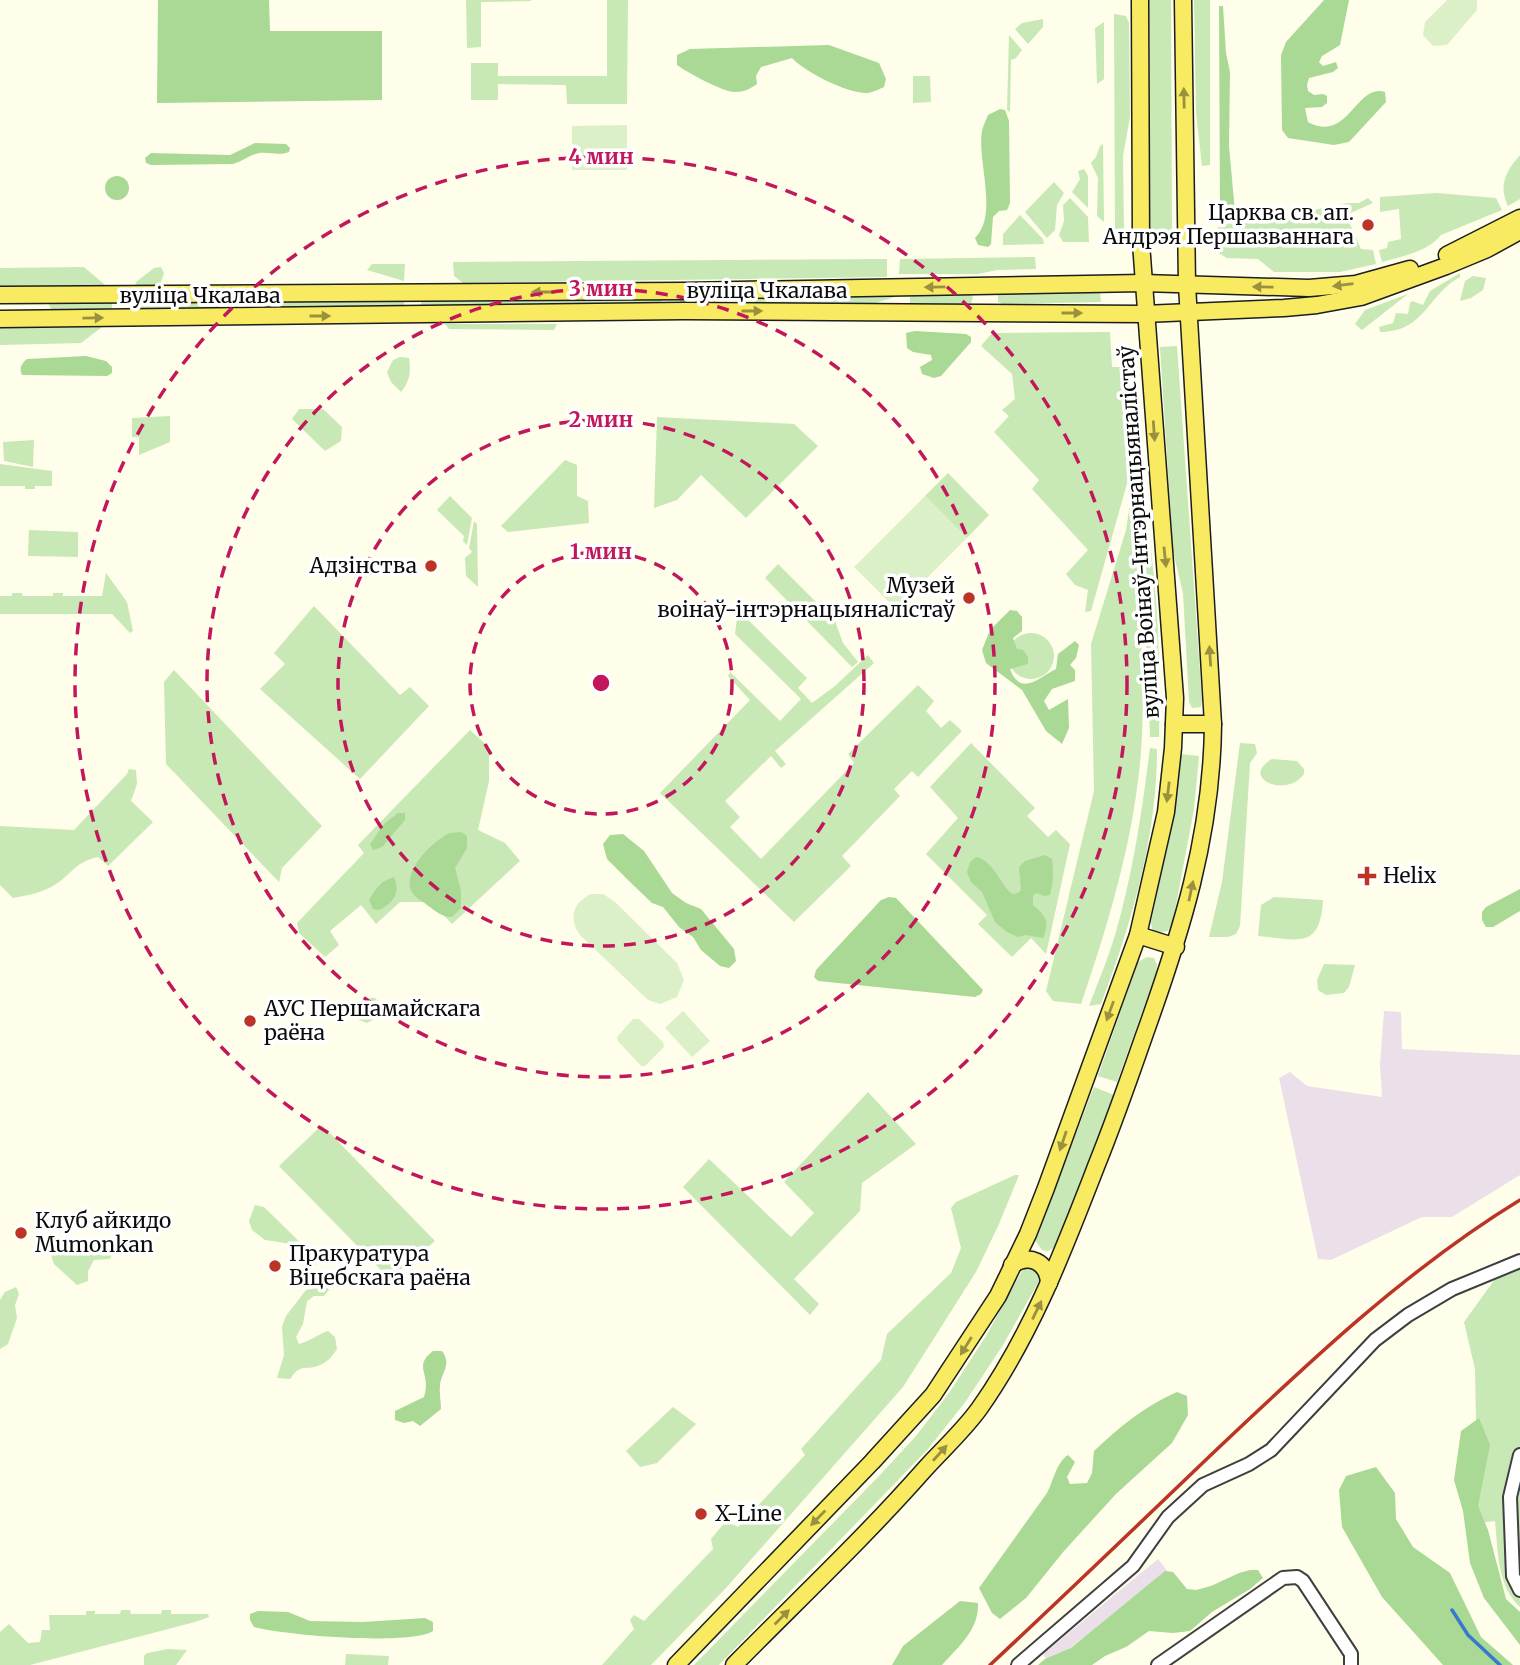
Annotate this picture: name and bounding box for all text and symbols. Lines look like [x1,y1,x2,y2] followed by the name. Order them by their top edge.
[1178,87,1190,109] one-way arrow
[568,143,634,170] text: 4 мин
[1102,199,1354,250] place label: Царква св. ап. Андрэя Першазваннага
[1360,217,1376,233] marker: Царква св. ап. Андрэя Першазваннага
[569,275,633,302] text: 3 мин
[686,277,848,304] street label: вуліца Чкалава
[1332,280,1354,291] one-way arrow
[119,282,281,309] street label: вуліца Чкалава
[924,282,946,293] one-way arrow
[1252,282,1274,293] one-way arrow
[531,286,553,298] one-way arrow
[742,305,764,317] one-way arrow
[1061,307,1083,319] one-way arrow
[309,310,331,322] one-way arrow
[82,312,104,323] one-way arrow
[1112,344,1165,719] street label: вуліца Воінаў-Інтэрнацыяналістаў
[569,406,633,433] text: 2 мин
[1149,421,1160,443] one-way arrow
[570,538,632,565] text: 1 мин
[1159,546,1170,568] one-way arrow
[308,552,417,579] place label: Адзінства
[423,558,439,574] marker: Адзінства
[657,572,956,623] place label: Музей воінаў-інтэрнацыяналістаў
[961,590,977,606] marker: Музей воінаў-інтэрнацыяналістаў
[1204,645,1215,667] one-way arrow
[589,671,613,695] centre of rings
[1162,781,1173,803] one-way arrow
[1383,862,1437,889] place label: Helix
[1357,866,1377,886] marker: Helix
[1185,880,1196,902] one-way arrow
[263,995,481,1046] place label: АУС Першамайскага раёна
[1105,1001,1116,1022] one-way arrow
[242,1013,258,1029] marker: АУС Першамайскага раёна
[1057,1130,1068,1151] one-way arrow
[35,1207,171,1258] place label: Клуб айкидо Mumonkan
[13,1225,29,1241] marker: Клуб айкидо Mumonkan
[289,1240,471,1291] place label: Пракуратура Віцебскага раёна
[267,1258,283,1274] marker: Пракуратура Віцебскага раёна
[1031,1300,1042,1320] one-way arrow
[960,1336,973,1355] one-way arrow
[932,1444,948,1462] one-way arrow
[715,1500,782,1527] place label: X-Line
[693,1506,709,1522] marker: X-Line
[811,1509,827,1526] one-way arrow
[773,1609,790,1625] one-way arrow

